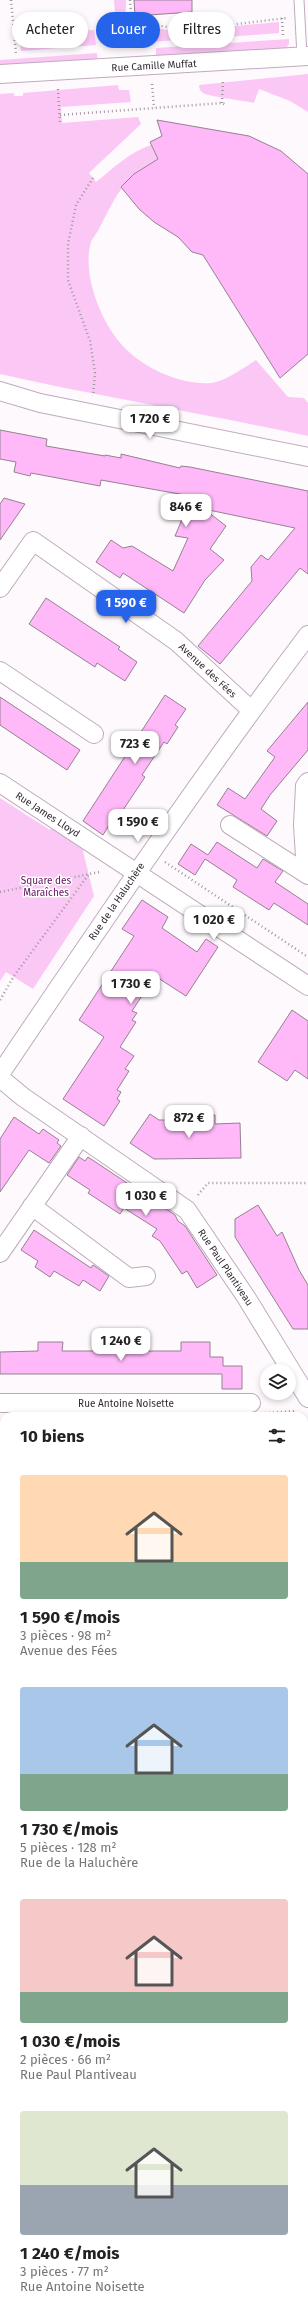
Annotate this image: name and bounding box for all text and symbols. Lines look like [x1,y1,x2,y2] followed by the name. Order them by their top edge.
[12,12,88,48] chip: Acheter
[96,12,160,48] chip: Louer
[168,12,235,48] chip: Filtres
[111,58,197,74] street label: Rue Camille Muffat
[113,406,187,440] pin: 1 720 €
[130,411,170,426] text: 1 720 €
[158,494,214,528] pin: 846 €
[170,499,203,514] text: 846 €
[89,590,163,624] pin: 1 590 €
[105,595,147,610] text: 1 590 €
[176,641,239,701] street label: Avenue des Fées
[107,731,163,765] pin: 723 €
[120,736,150,751] text: 723 €
[13,790,82,840] street label: Rue James Lloyd
[101,809,175,843] pin: 1 590 €
[117,814,159,829] text: 1 590 €
[86,860,147,943] street label: Rue de la Haluchère
[21,875,72,899] park label: Square des Maraîches
[177,907,251,941] pin: 1 020 €
[193,912,235,927] text: 1 020 €
[94,971,168,1005] pin: 1 730 €
[111,976,151,991] text: 1 730 €
[161,1105,217,1139] pin: 872 €
[174,1110,204,1125] text: 872 €
[109,1183,183,1217] pin: 1 030 €
[125,1188,167,1203] text: 1 030 €
[195,1227,255,1308] street label: Rue Paul Plantiveau
[84,1328,158,1362] pin: 1 240 €
[100,1333,142,1348] text: 1 240 €
[260,1364,296,1400] map controls
[260,1364,296,1400] button: layers
[78,1398,174,1410] street label: Rue Antoine Noisette
[266,1425,288,1447] icon: filters
[20,1426,84,1447] text: 10 biens
[118,1501,190,1573] icon: home
[20,1607,120,1628] text: 1 590 €/mois
[20,1628,111,1643] text: 3 pièces · 98 m²
[20,1643,117,1658] text: Avenue des Fées
[118,1713,190,1785] icon: home
[20,1819,118,1840] text: 1 730 €/mois
[20,1840,117,1855] text: 5 pièces · 128 m²
[20,1855,138,1870] text: Rue de la Haluchère
[118,1925,190,1997] icon: home
[20,2031,120,2052] text: 1 030 €/mois
[20,2052,111,2067] text: 2 pièces · 66 m²
[20,2067,137,2082] text: Rue Paul Plantiveau
[118,2137,190,2209] icon: home
[20,2243,119,2264] text: 1 240 €/mois
[20,2264,109,2279] text: 3 pièces · 77 m²
[20,2279,145,2294] text: Rue Antoine Noisette

